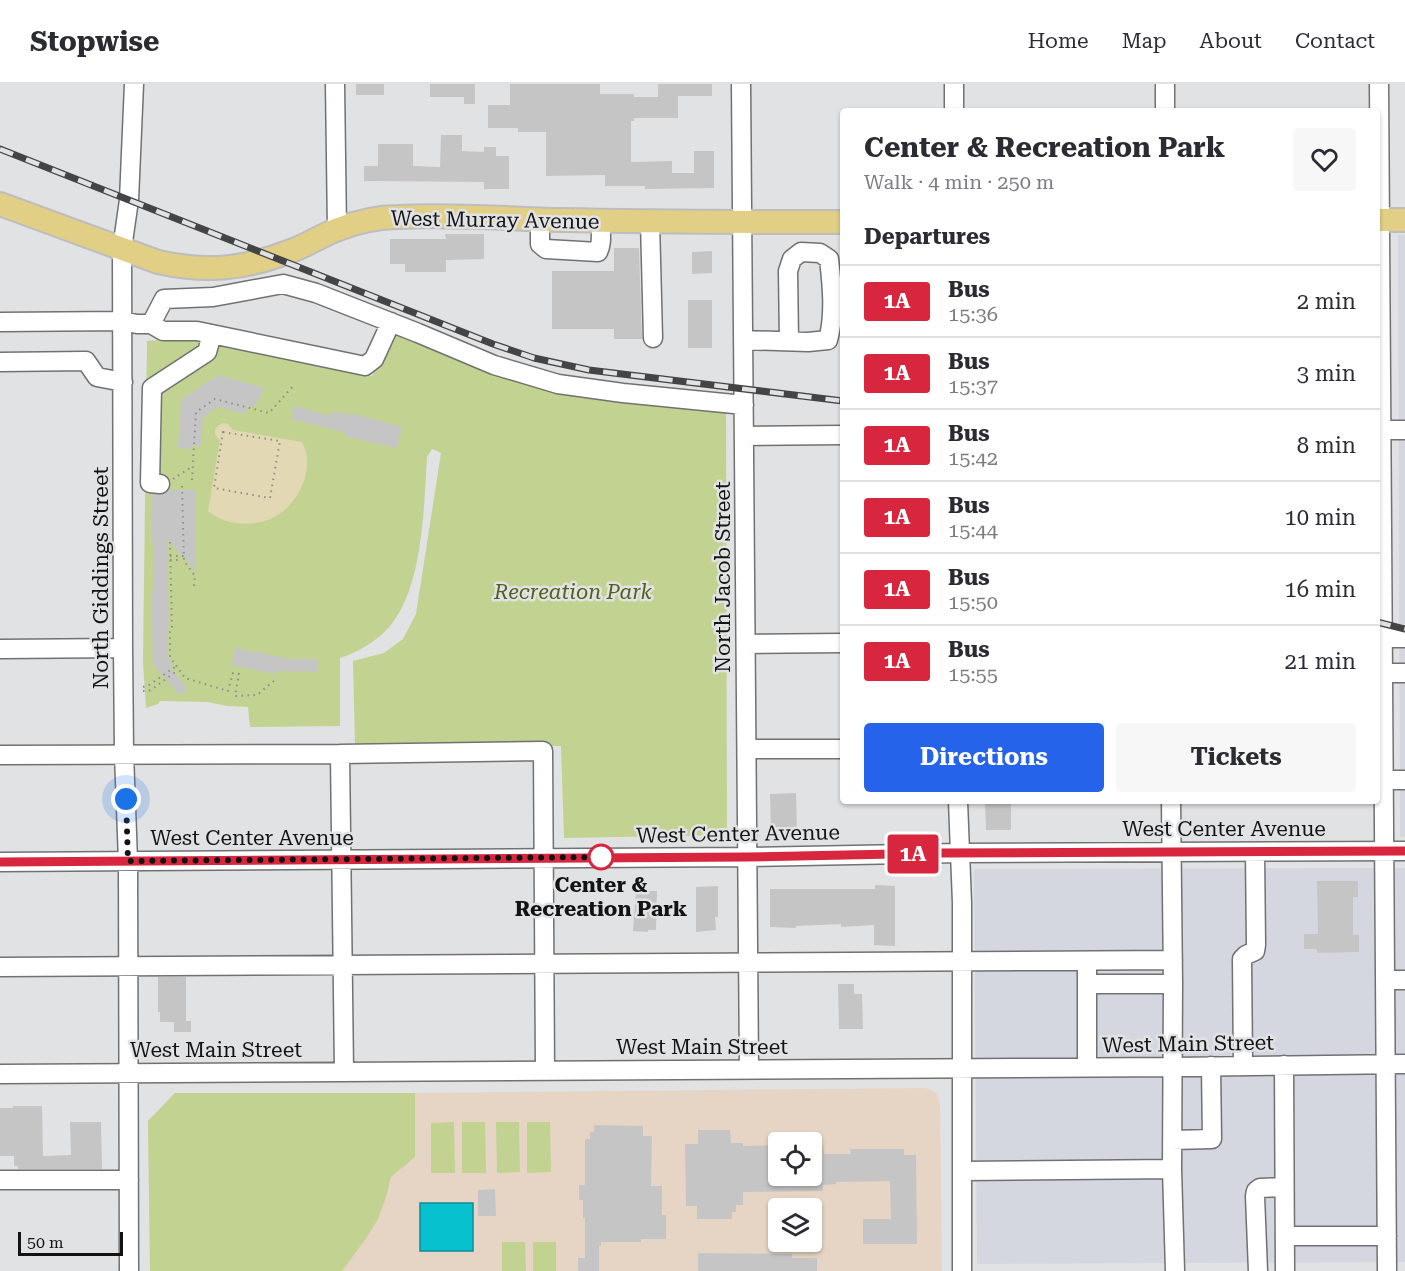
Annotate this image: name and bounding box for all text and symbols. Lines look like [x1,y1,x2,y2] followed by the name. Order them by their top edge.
[30,25,159,58] text: Stopwise
[1028,29,1089,53] text: Home
[1122,29,1167,53] text: Map
[1200,29,1262,53] text: About
[1295,29,1375,53] text: Contact
[1293,128,1356,191] button: heart
[864,131,1225,164] text: Center & Recreation Park
[864,170,1054,194] text: Walk · 4 min · 250 m
[390,206,600,234] street label: West Murray Avenue
[864,224,990,249] text: Departures
[948,277,990,302] text: Bus
[884,289,910,313] text: 1A
[1297,289,1356,314] text: 2 min
[948,302,998,326] text: 15:36
[948,349,990,374] text: Bus
[884,361,910,385] text: 1A
[1297,361,1356,386] text: 3 min
[948,374,998,398] text: 15:37
[948,421,990,446] text: Bus
[884,433,910,457] text: 1A
[1297,433,1356,458] text: 8 min
[948,446,998,470] text: 15:42
[89,467,113,689] street label: North Giddings Street
[711,481,735,673] street label: North Jacob Street
[948,493,990,518] text: Bus
[884,505,910,529] text: 1A
[1285,505,1356,530] text: 10 min
[948,518,998,542] text: 15:44
[948,565,990,590] text: Bus
[884,577,910,601] text: 1A
[1285,577,1356,602] text: 16 min
[493,580,653,604] park label: Recreation Park
[948,590,998,614] text: 15:50
[948,637,990,662] text: Bus
[884,649,910,673] text: 1A
[1285,649,1356,674] text: 21 min
[948,662,998,686] text: 15:55
[864,723,1104,792] button: Directions
[1116,723,1356,792] button: Tickets
[111,784,141,814] your location
[1122,817,1326,841] street label: West Center Avenue
[636,820,840,848] street label: West Center Avenue
[150,826,354,850] street label: West Center Avenue
[886,834,940,874] line badge: 1A
[900,842,926,866] text: 1A
[588,844,614,870] marker: Center & Recreation Park
[515,873,688,921] place label: Center & Recreation Park
[1102,1030,1274,1057] street label: West Main Street
[616,1035,788,1059] street label: West Main Street
[130,1038,302,1062] street label: West Main Street
[768,1132,822,1252] map controls
[768,1132,822,1186] button: locate
[768,1198,822,1252] button: layers
[18,1229,123,1256] scale bar
[27,1233,64,1252] text: 50 m

